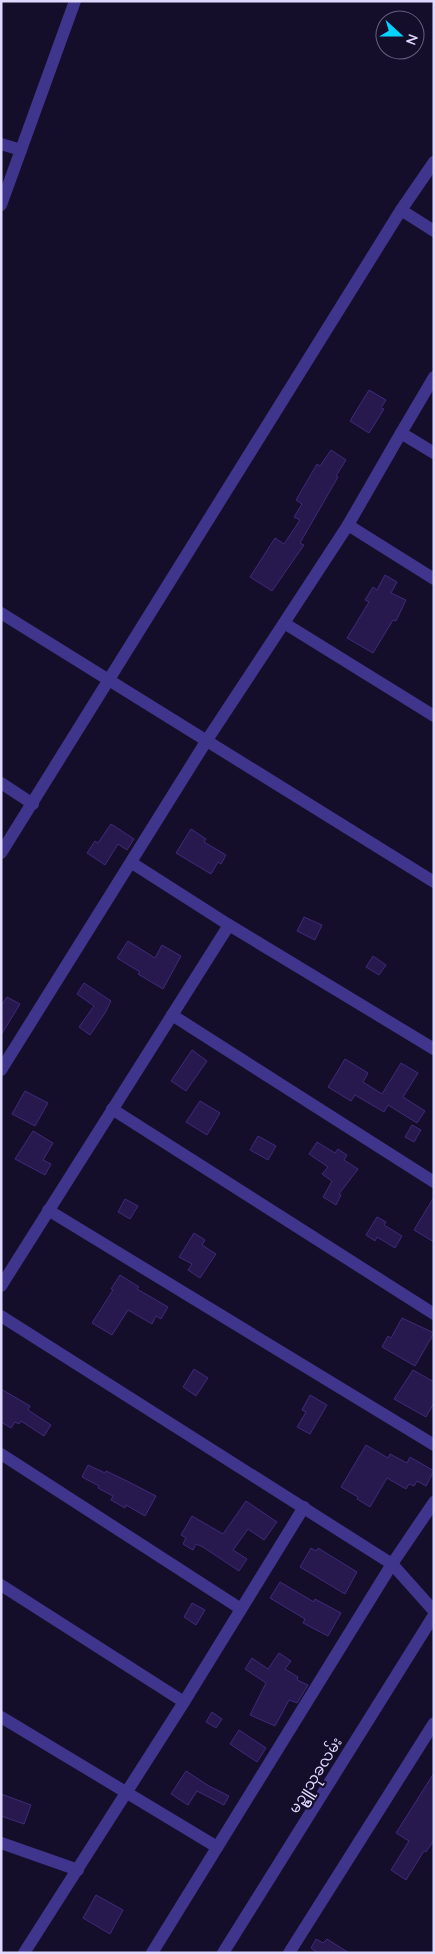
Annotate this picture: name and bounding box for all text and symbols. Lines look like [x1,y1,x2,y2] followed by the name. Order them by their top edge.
[375,10,425,60] north arrow
[402,32,422,48] text: N
[284,1733,348,1818] street label: မဥ္ဇူသုခလမ်း

